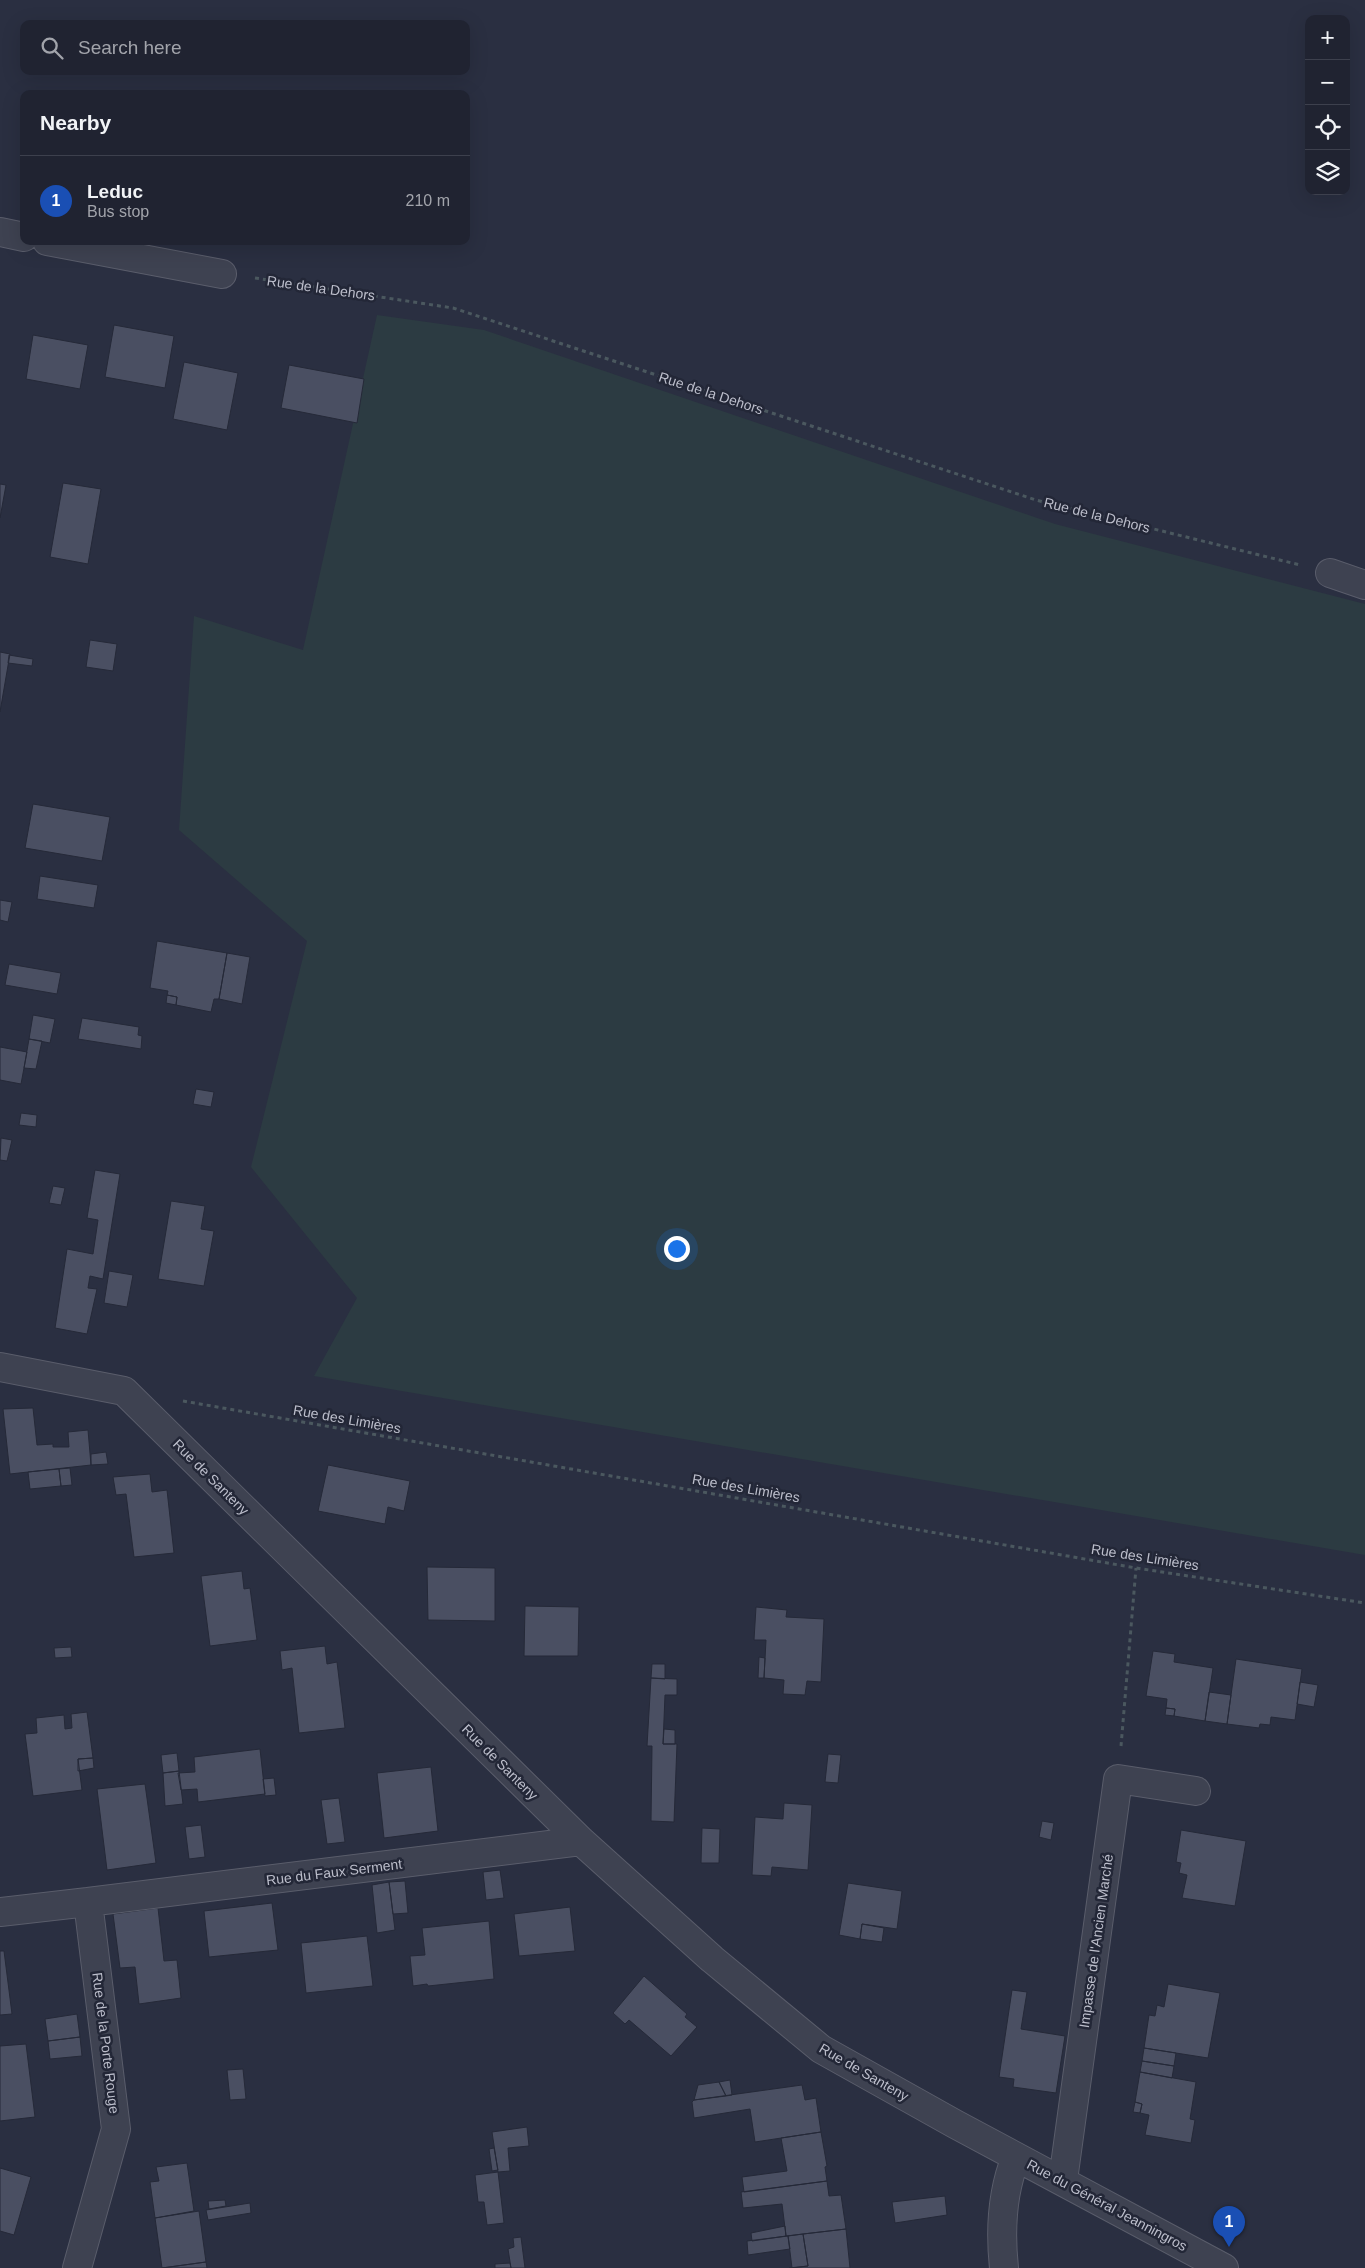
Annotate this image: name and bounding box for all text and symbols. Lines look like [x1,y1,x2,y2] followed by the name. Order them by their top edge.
[1305,15,1350,195] map controls
[1305,15,1350,60] button: +
[20,20,470,75] search box
[38,34,66,62] icon: search
[78,37,182,58] text: Search here
[1305,60,1350,105] button: −
[1305,105,1350,150] button: locate
[40,111,111,134] text: Nearby
[1305,150,1350,195] button: layers
[87,181,143,202] text: Leduc
[52,192,60,209] text: 1
[406,192,450,209] text: 210 m
[87,203,149,220] text: Bus stop
[266,272,376,304] street label: Rue de la Dehors
[657,369,765,417] street label: Rue de la Dehors
[1042,494,1152,536] street label: Rue de la Dehors
[664,1236,690,1262] your location
[292,1402,402,1436] street label: Rue des Limières
[170,1436,252,1518] street label: Rue de Santeny
[691,1471,801,1505] street label: Rue des Limières
[1090,1541,1200,1573] street label: Rue des Limières
[459,1721,541,1803] street label: Rue de Santeny
[1076,1853,1116,2029] street label: Impasse de l'Ancien Marché
[265,1856,403,1888] street label: Rue du Faux Serment
[89,1971,123,2115] street label: Rue de la Porte Rouge
[817,2040,911,2104] street label: Rue de Santeny
[1024,2156,1190,2254] street label: Rue du Général Jeanningros
[1213,2206,1245,2247] pin: 1

